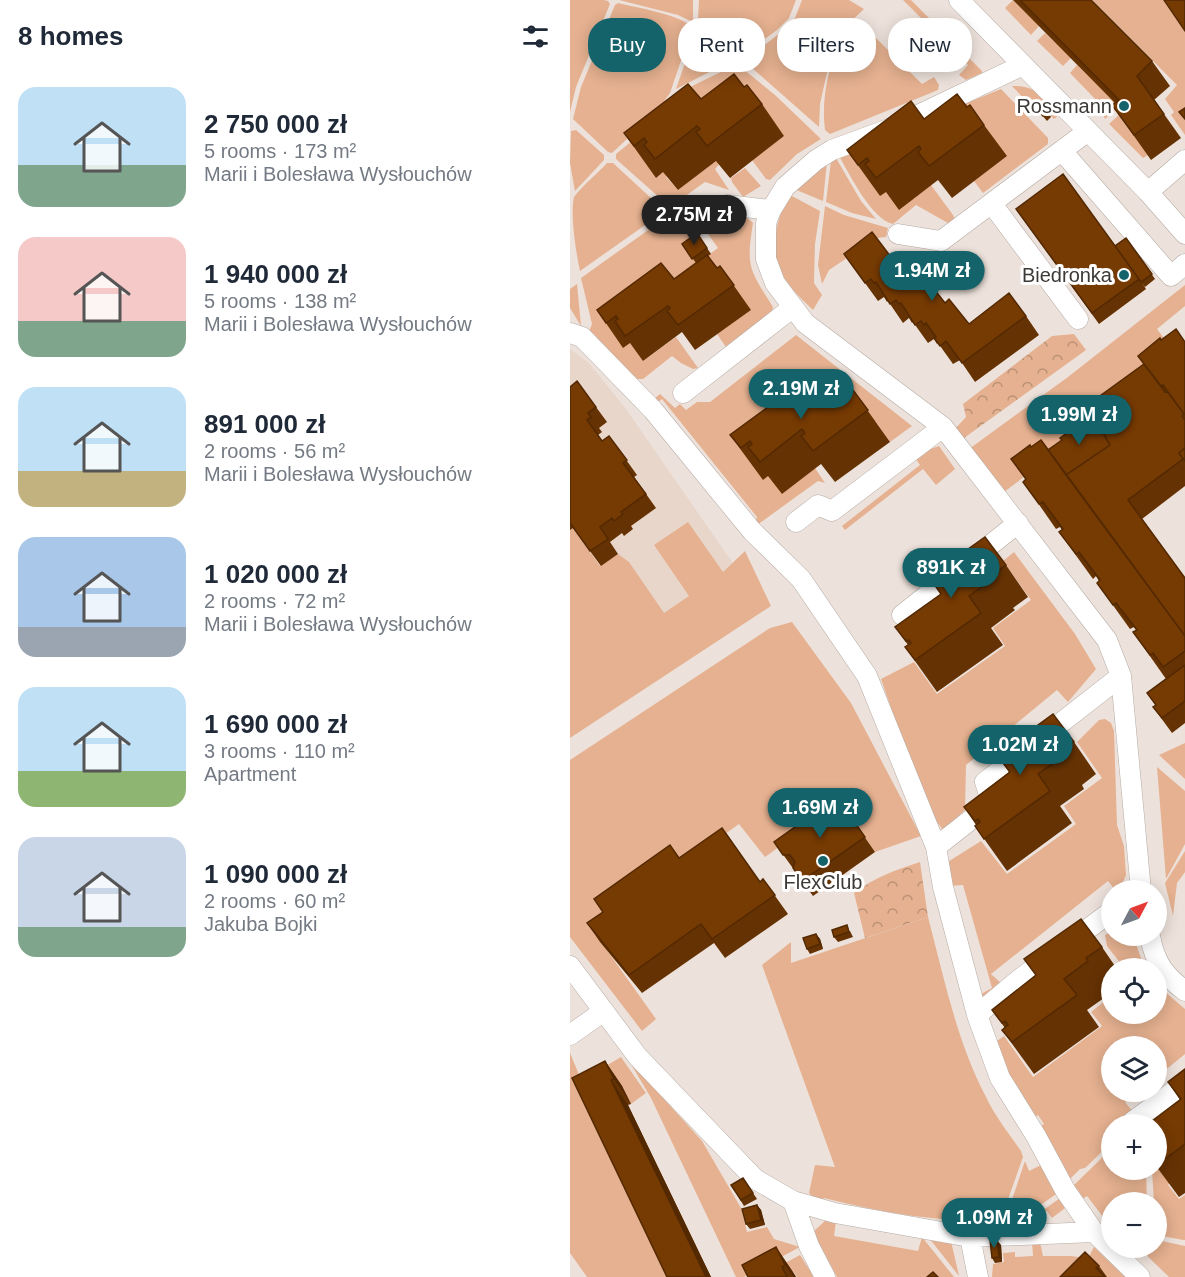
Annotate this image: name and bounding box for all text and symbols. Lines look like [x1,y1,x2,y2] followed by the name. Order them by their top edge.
[588,18,666,72] chip: Buy
[678,18,765,72] chip: Rent
[777,18,876,72] chip: Filters
[888,18,972,72] chip: New
[519,20,552,53] icon: filters
[18,21,124,51] text: 8 homes
[1016,95,1112,117] place label: Rossmann
[1117,99,1131,113] marker: Rossmann
[204,109,347,139] text: 2 750 000 zł
[66,111,138,183] icon: home
[204,140,356,162] text: 5 rooms · 173 m²
[204,163,472,185] text: Marii i Bolesława Wysłouchów
[632,195,756,246] pin: 2.75M zł
[656,203,732,225] text: 2.75M zł
[870,251,994,302] pin: 1.94M zł
[204,259,347,289] text: 1 940 000 zł
[894,259,970,281] text: 1.94M zł
[66,261,138,333] icon: home
[1022,264,1113,286] place label: Biedronka
[1117,268,1131,282] marker: Biedronka
[204,290,356,312] text: 5 rooms · 138 m²
[204,313,472,335] text: Marii i Bolesława Wysłouchów
[739,369,863,420] pin: 2.19M zł
[763,377,839,399] text: 2.19M zł
[1017,395,1141,446] pin: 1.99M zł
[1041,403,1117,425] text: 1.99M zł
[204,409,325,439] text: 891 000 zł
[66,411,138,483] icon: home
[204,440,345,462] text: 2 rooms · 56 m²
[204,463,472,485] text: Marii i Bolesława Wysłouchów
[896,548,1006,599] pin: 891K zł
[917,556,985,578] text: 891K zł
[204,559,347,589] text: 1 020 000 zł
[66,561,138,633] icon: home
[204,590,345,612] text: 2 rooms · 72 m²
[204,613,472,635] text: Marii i Bolesława Wysłouchów
[204,709,347,739] text: 1 690 000 zł
[66,711,138,783] icon: home
[958,725,1082,776] pin: 1.02M zł
[982,733,1058,755] text: 1.02M zł
[204,740,355,762] text: 3 rooms · 110 m²
[204,763,296,785] text: Apartment
[758,788,882,839] pin: 1.69M zł
[782,796,858,818] text: 1.69M zł
[816,854,830,868] marker: FlexClub
[204,859,347,889] text: 1 090 000 zł
[66,861,138,933] icon: home
[784,871,862,893] place label: FlexClub
[1101,880,1167,946] north arrow
[1101,880,1167,1258] map controls
[204,890,345,912] text: 2 rooms · 60 m²
[204,913,317,935] text: Jakuba Bojki
[1101,958,1167,1024] button: locate
[1101,1036,1167,1102] button: layers
[1101,1114,1167,1180] button: +
[1101,1192,1167,1258] button: −
[932,1198,1056,1249] pin: 1.09M zł
[956,1206,1032,1228] text: 1.09M zł

